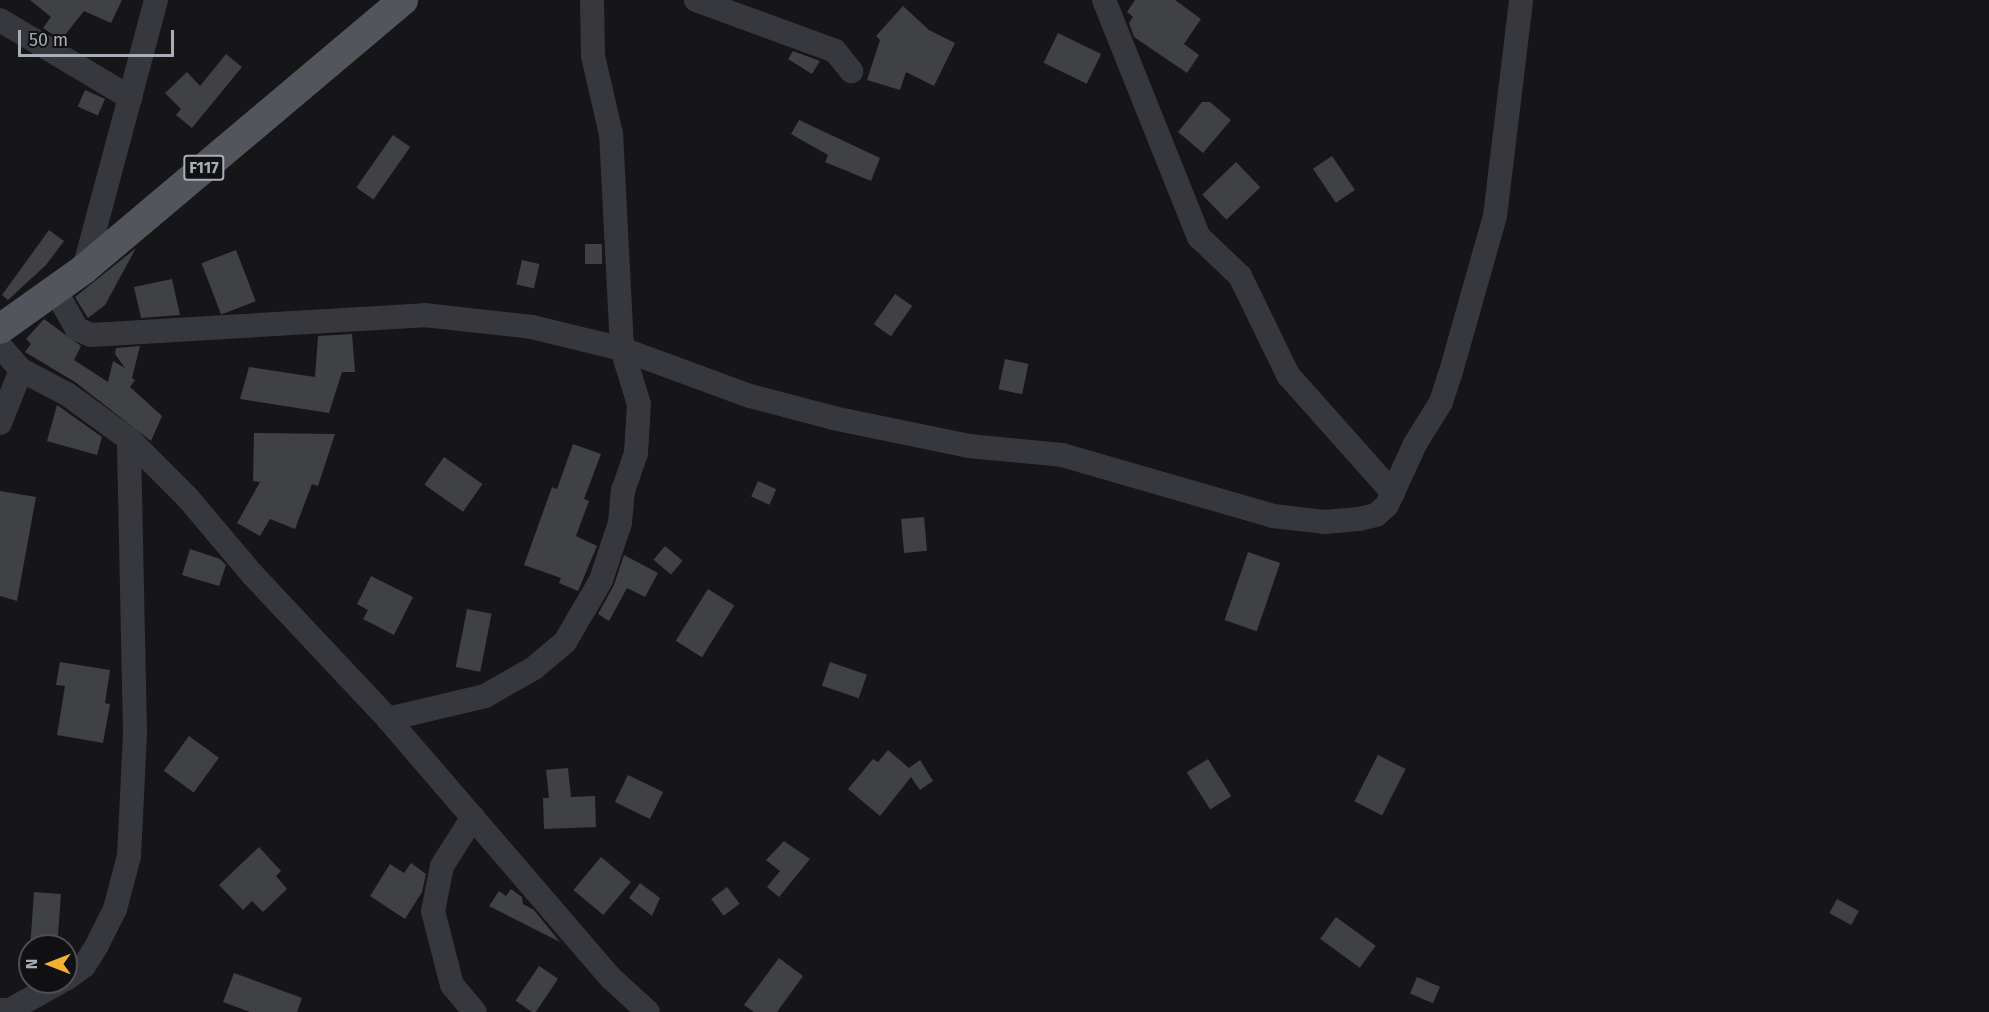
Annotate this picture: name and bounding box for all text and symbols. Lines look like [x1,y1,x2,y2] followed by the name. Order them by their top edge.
[21,18,177,56] scale bar
[29,29,68,51] text: 50 m
[183,155,225,181] road number: F117
[18,934,78,994] north arrow
[22,959,41,969] text: N

